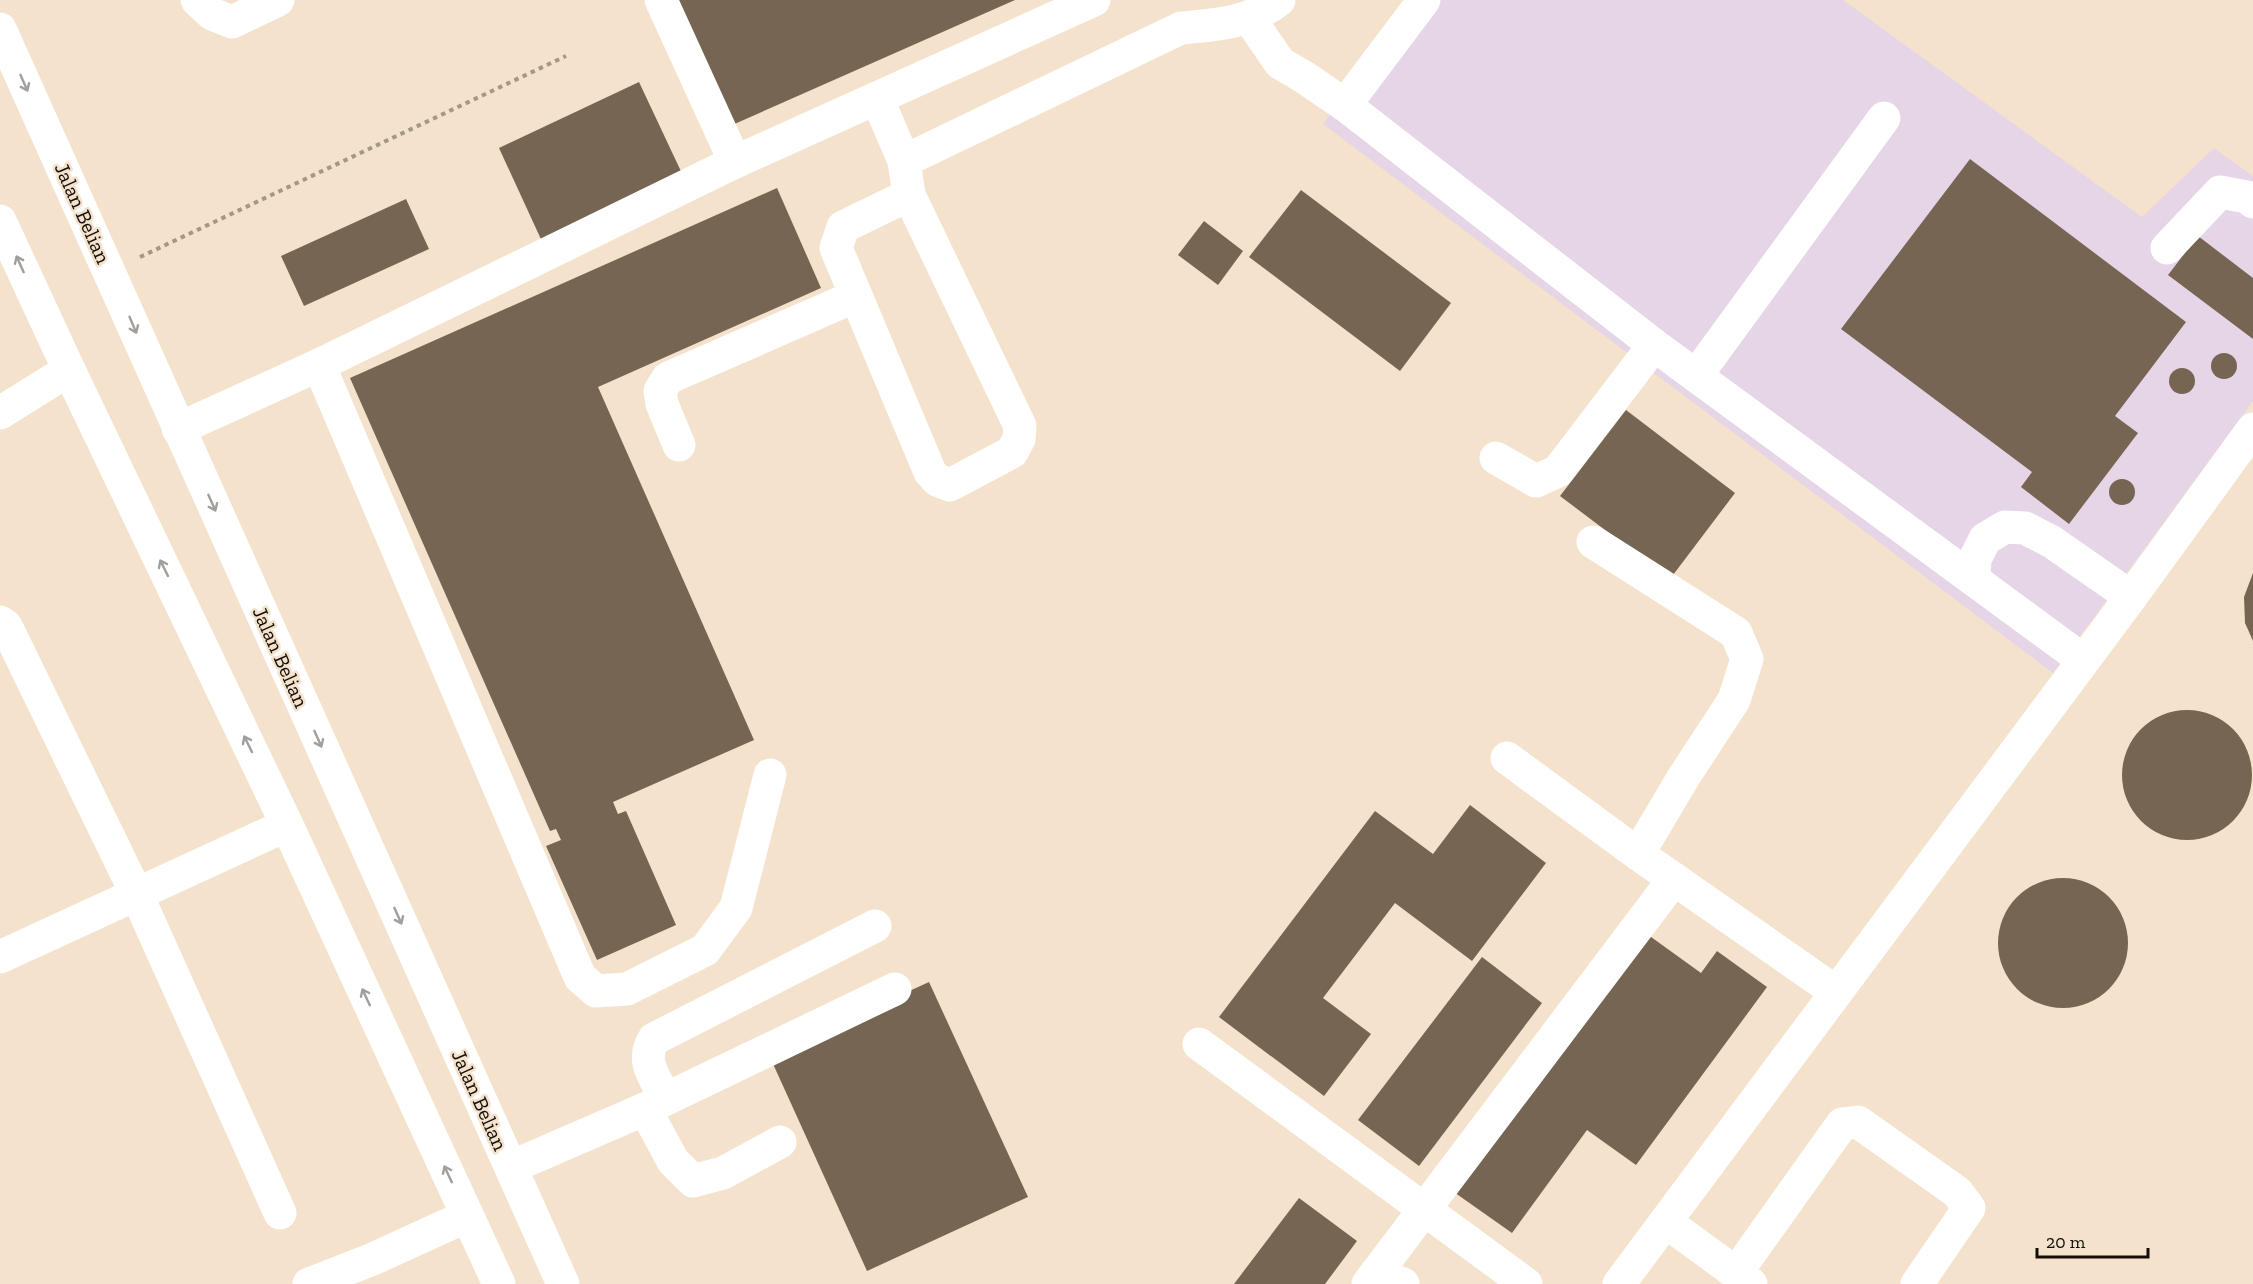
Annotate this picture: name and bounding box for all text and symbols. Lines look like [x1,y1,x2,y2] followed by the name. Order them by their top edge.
[19,73,30,91] one-way arrow
[50,159,116,267] street label: Jalan Belian
[13,255,25,273] one-way arrow
[128,315,139,334] one-way arrow
[206,494,218,512] one-way arrow
[157,559,169,577] one-way arrow
[248,603,314,711] street label: Jalan Belian
[312,729,324,747] one-way arrow
[241,735,253,753] one-way arrow
[392,907,404,925] one-way arrow
[360,988,371,1006] one-way arrow
[447,1046,513,1154] street label: Jalan Belian
[441,1165,453,1183] one-way arrow
[2037,1221,2148,1259] scale bar
[2046,1231,2086,1253] text: 20 m

